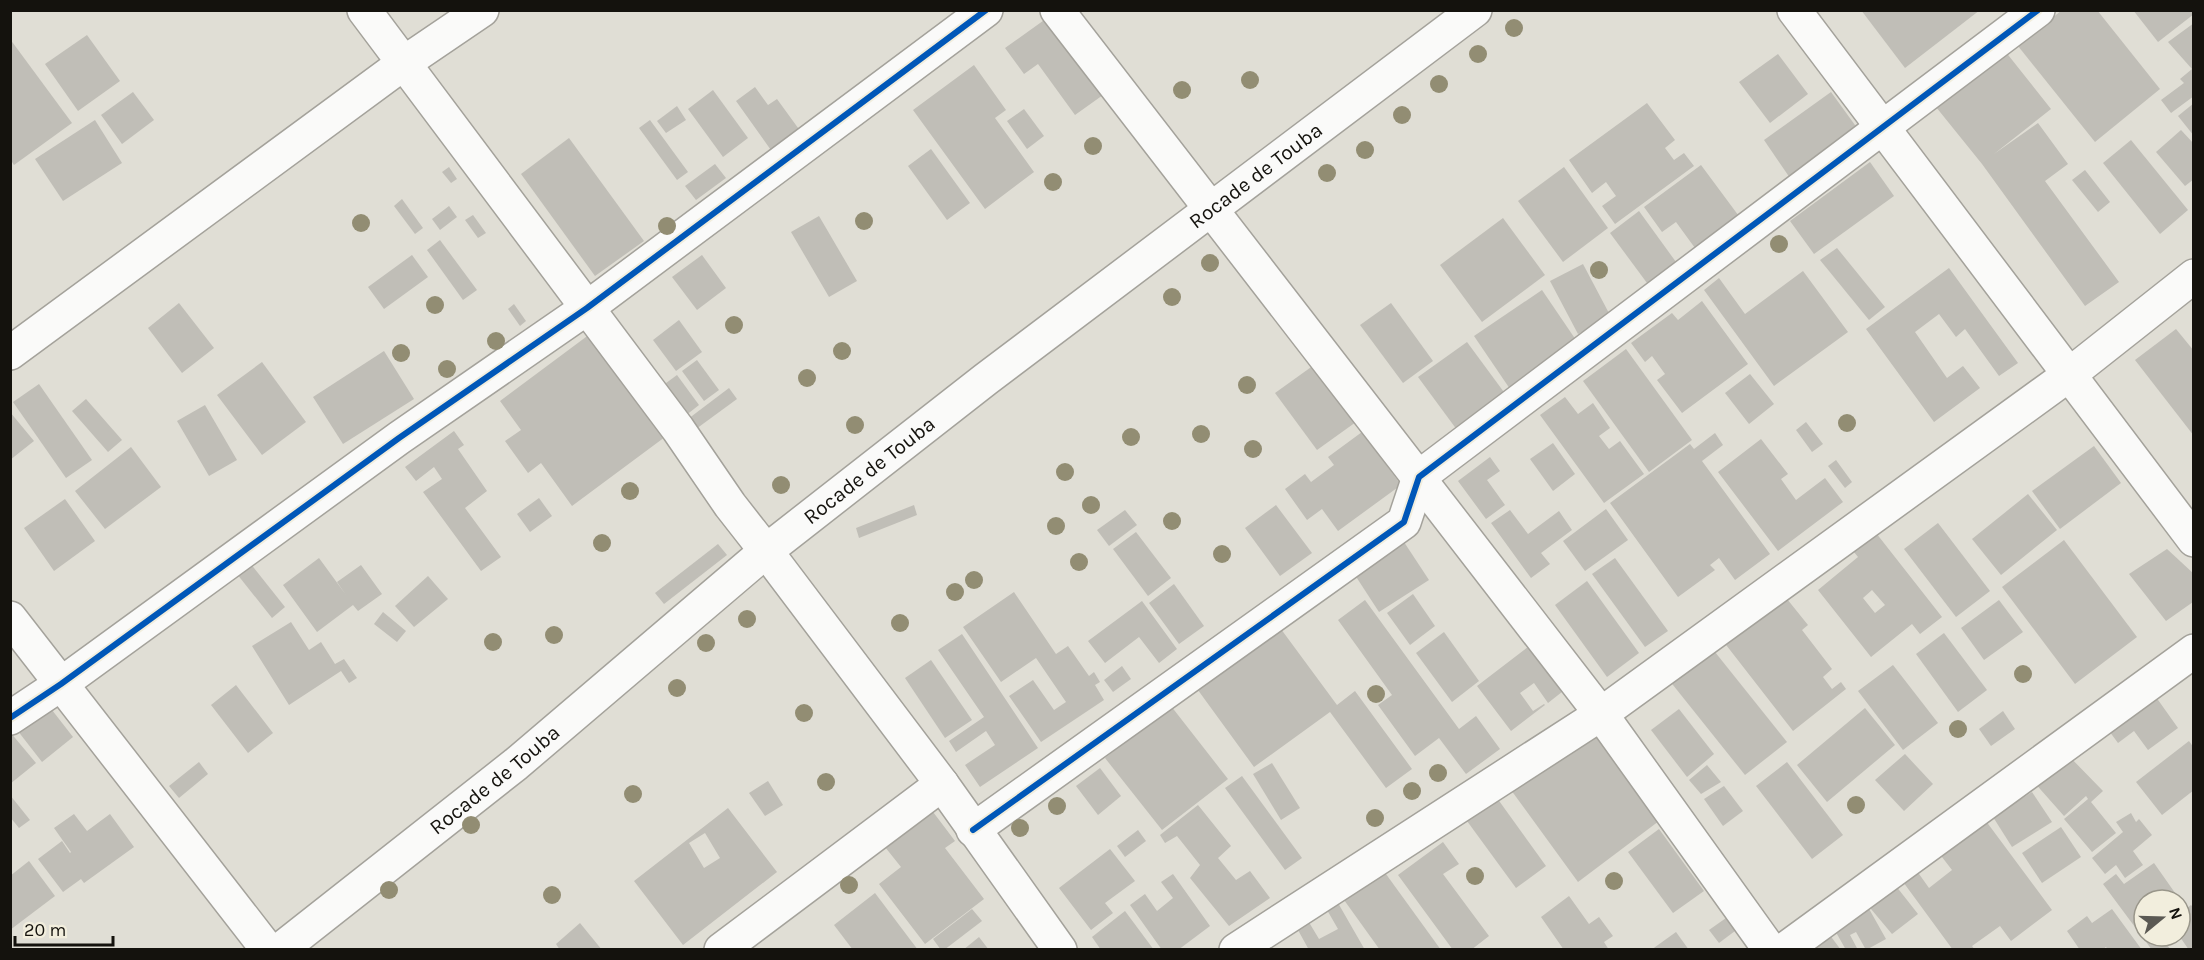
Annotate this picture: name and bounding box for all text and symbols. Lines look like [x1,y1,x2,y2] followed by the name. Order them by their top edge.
[1184,118,1327,233] street label: Rocade de Touba
[799,411,940,529] street label: Rocade de Touba
[425,720,565,839] street label: Rocade de Touba
[2132,888,2192,948] north arrow
[2165,905,2187,922] text: N
[15,909,112,947] scale bar
[24,919,66,941] text: 20 m

